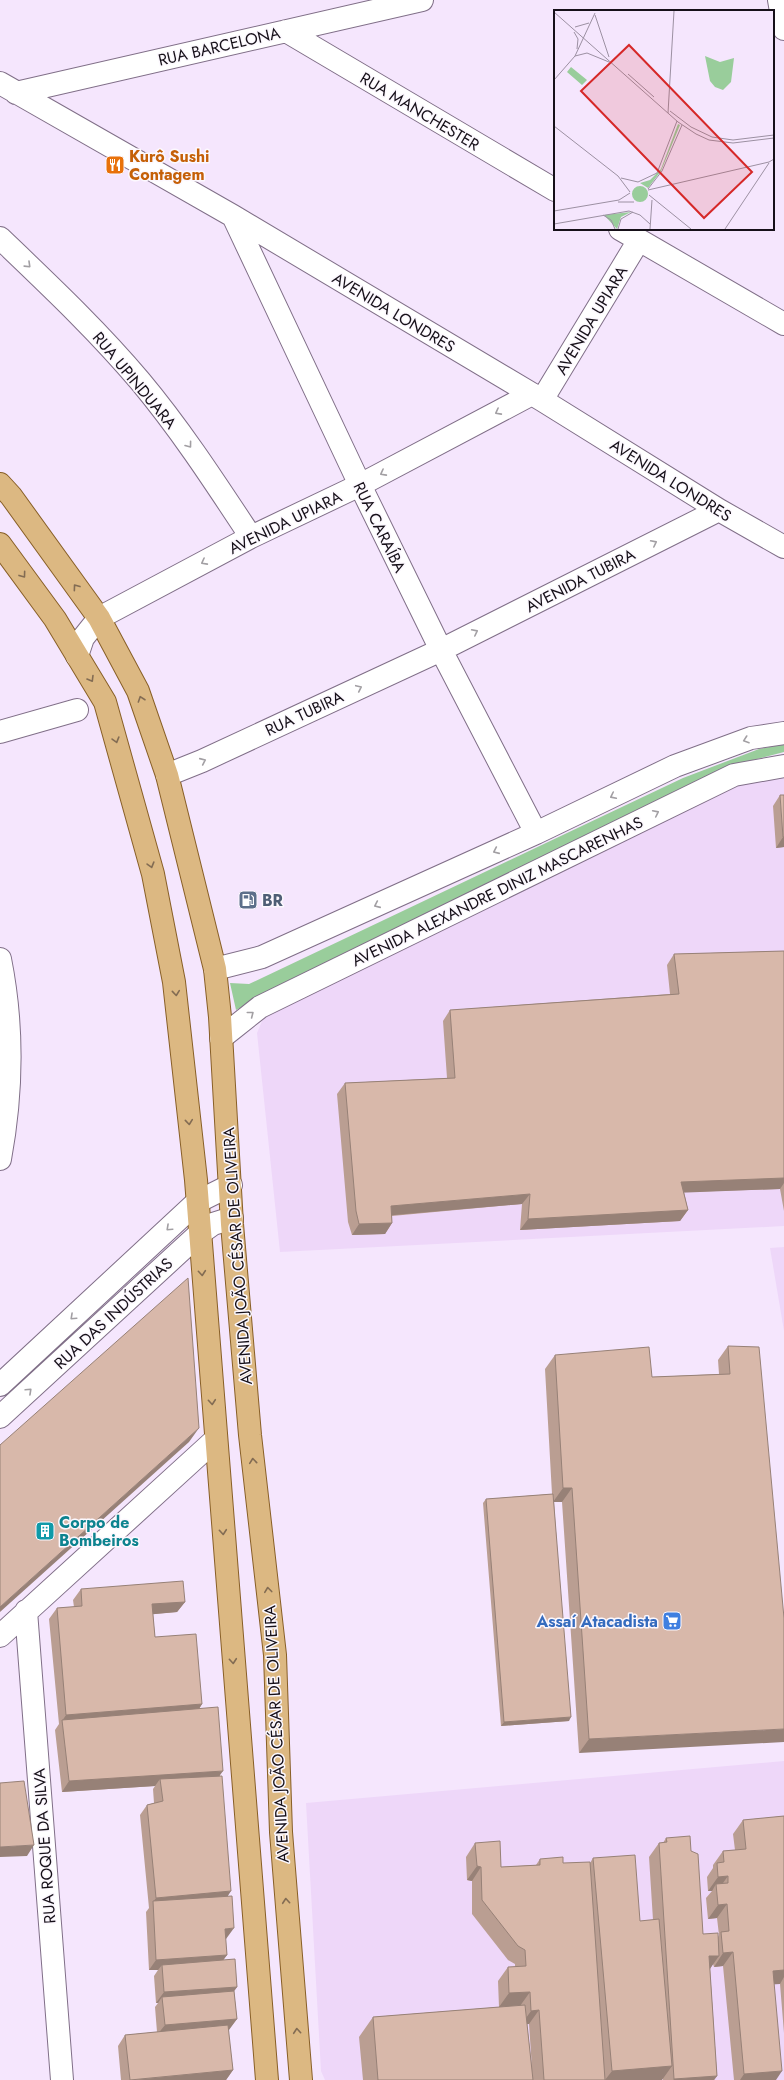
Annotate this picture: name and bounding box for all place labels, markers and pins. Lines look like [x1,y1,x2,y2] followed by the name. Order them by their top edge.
[129,145,210,186] place label: Kurô Sushi Contagem
[104,154,126,176] restaurant icon: Kurô Sushi Contagem
[237,889,259,911] fuel station icon: BR
[262,889,284,912] place label: BR
[59,1511,139,1552] place label: Corpo de Bombeiros
[34,1520,56,1542] building icon: Corpo de Bombeiros
[536,1610,658,1633] place label: Assaí Atacadista
[661,1610,683,1632] supermarket icon: Assaí Atacadista

